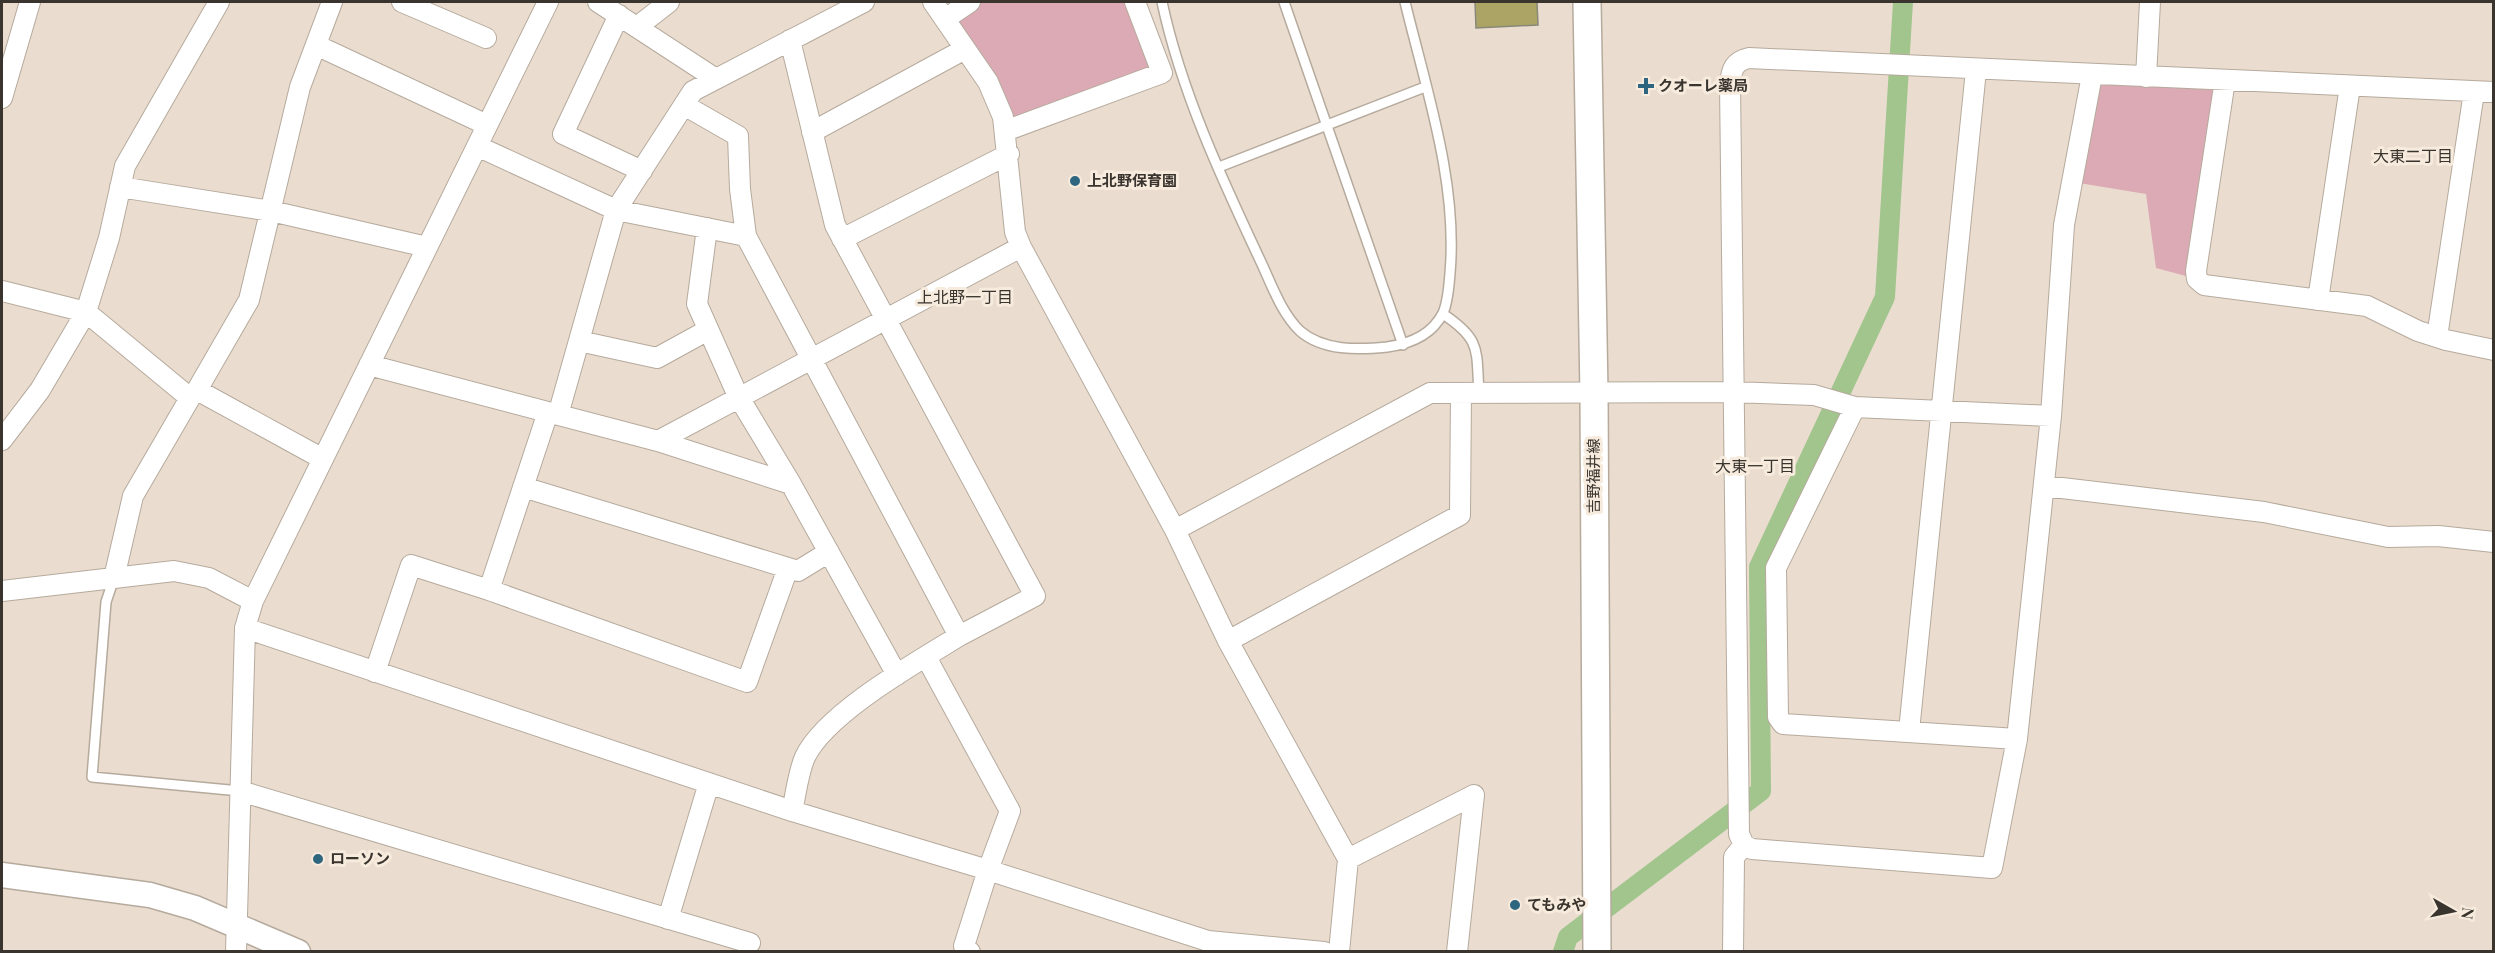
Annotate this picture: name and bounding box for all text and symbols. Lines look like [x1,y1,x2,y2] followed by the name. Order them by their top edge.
[1658,75,1748,95] place label: クオーレ薬局
[1639,79,1653,93] marker: クオーレ薬局
[2373,145,2453,166] district label: 大東二丁目
[1087,170,1177,190] place label: 上北野保育園
[1068,174,1082,188] marker: 上北野保育園
[917,286,1013,307] district label: 上北野一丁目
[1583,438,1603,514] street label: 吉野福井線
[1715,455,1795,476] district label: 大東一丁目
[330,848,390,868] place label: ローソン
[311,852,325,866] marker: ローソン
[2423,881,2483,941] north arrow
[1527,894,1586,914] place label: てもみや
[1508,898,1522,912] marker: てもみや
[2457,906,2480,921] text: N

